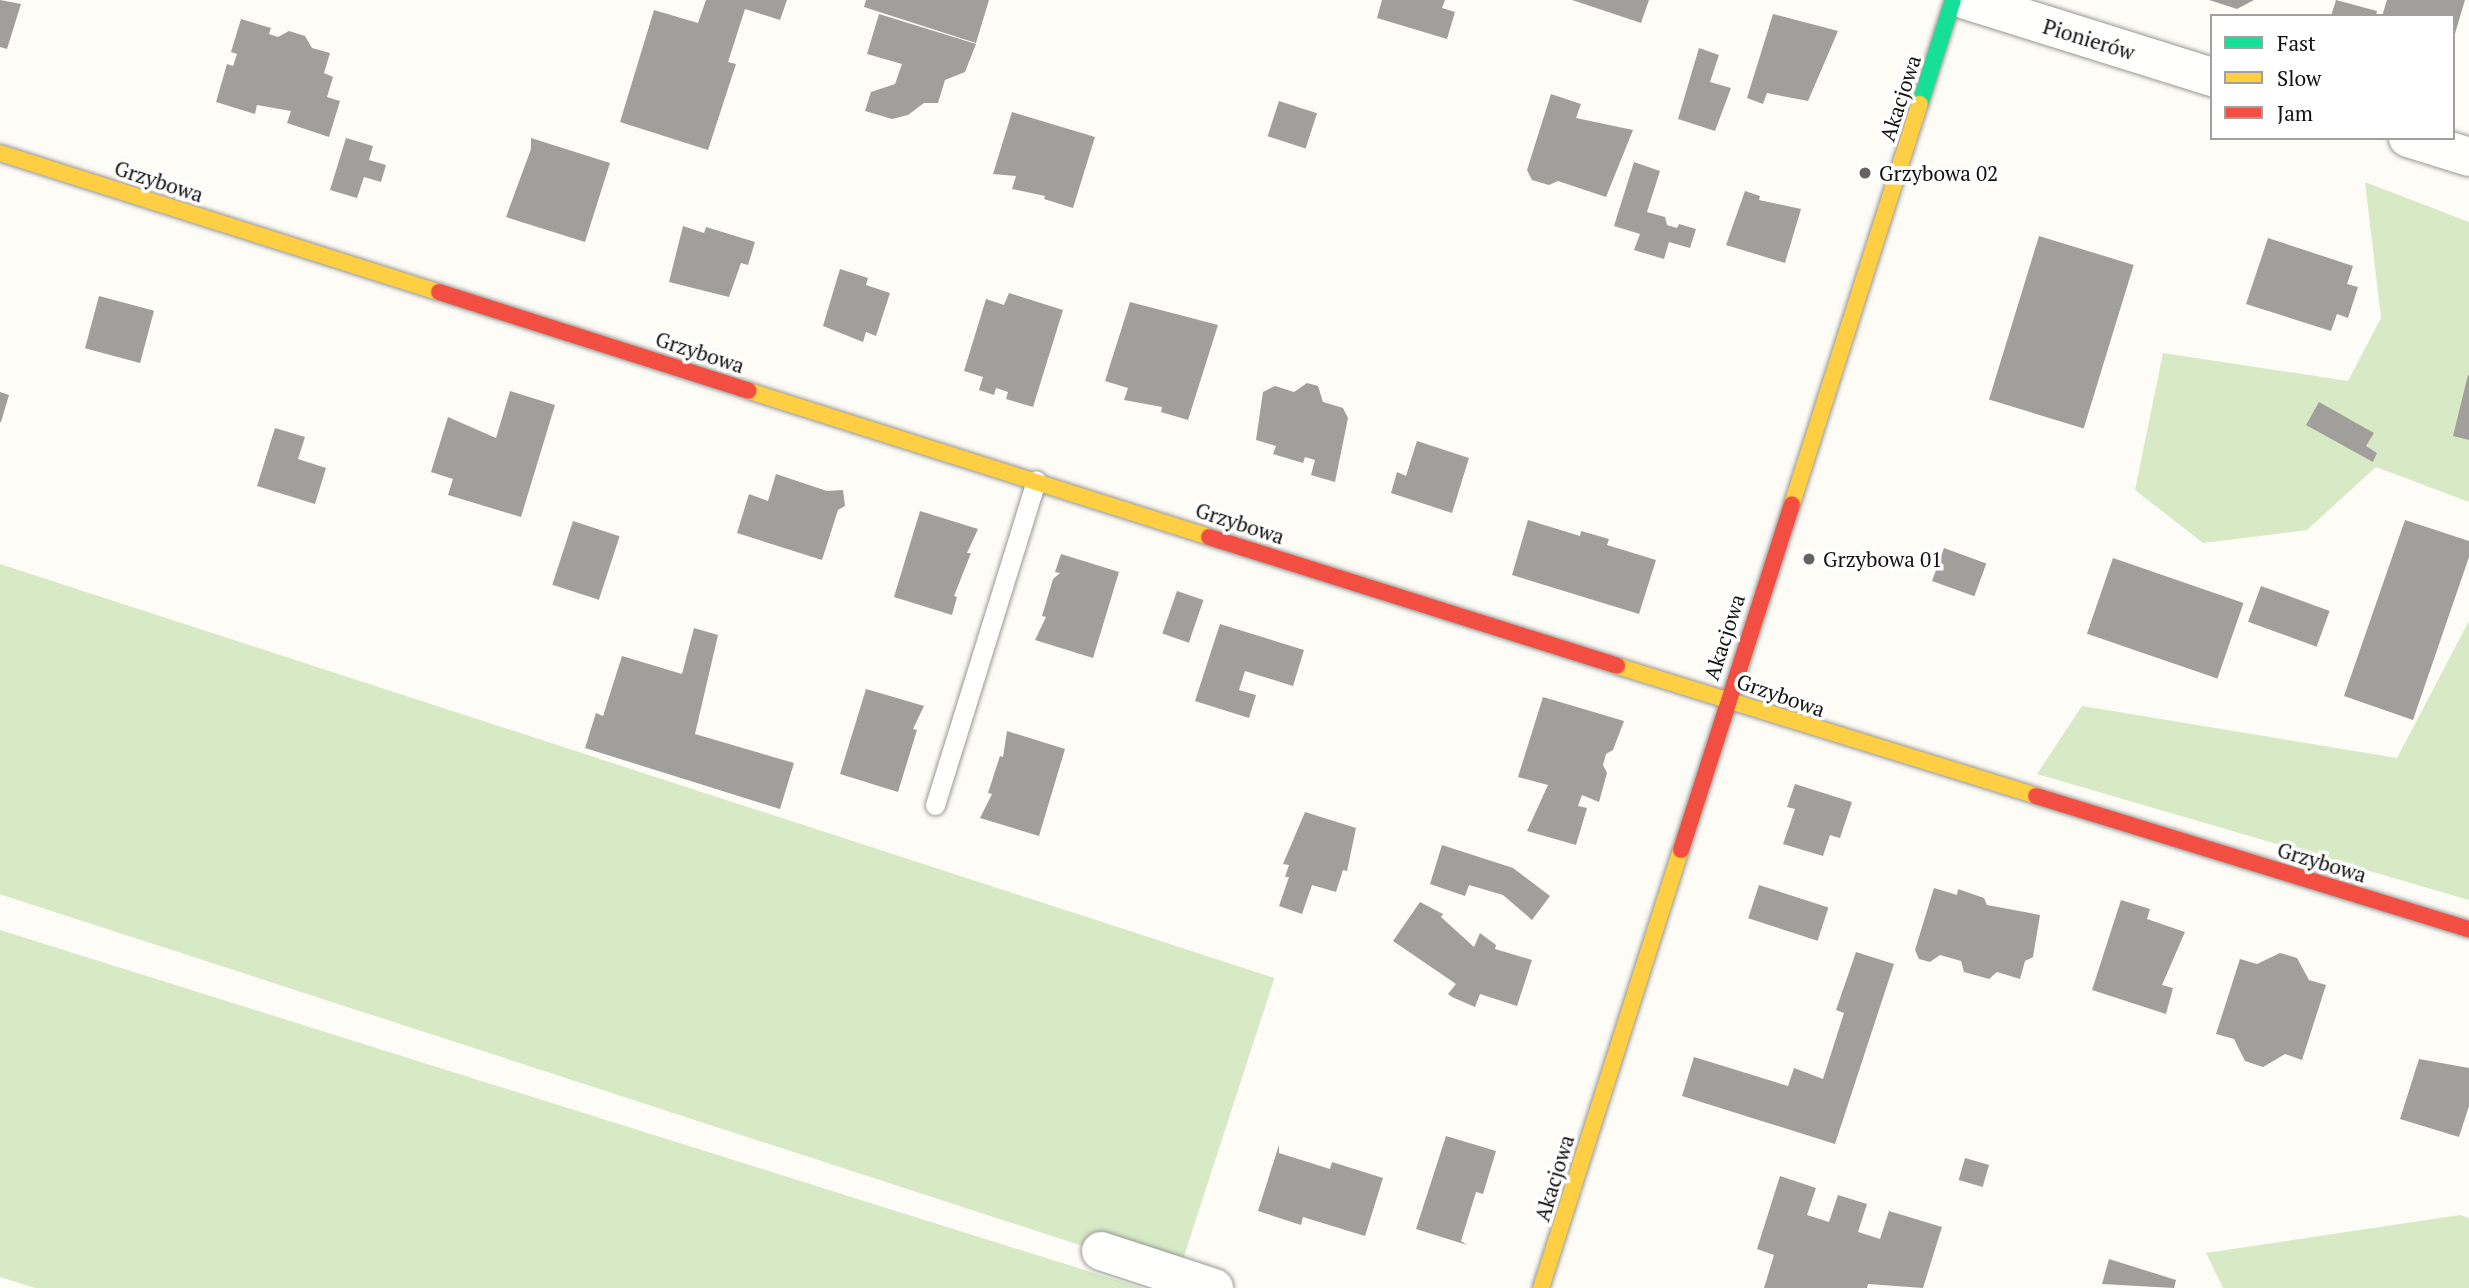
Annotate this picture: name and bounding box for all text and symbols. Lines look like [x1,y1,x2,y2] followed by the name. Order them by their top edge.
[2040,13,2138,65] street label: Pionierów
[2210,14,2455,140] legend
[2277,29,2316,57] text: Fast
[1874,52,1926,144] street label: Akacjowa
[2277,64,2321,92] text: Slow
[2277,99,2313,127] text: Jam
[111,155,207,207] street label: Grzybowa
[1879,160,1998,186] place label: Grzybowa 02
[1857,165,1873,181] marker: Grzybowa 02
[652,326,748,378] street label: Grzybowa
[1192,497,1288,549] street label: Grzybowa
[1823,546,1942,572] place label: Grzybowa 01
[1801,551,1817,567] marker: Grzybowa 01
[1698,591,1750,683] street label: Akacjowa
[1733,668,1829,722] street label: Grzybowa
[2274,837,2370,887] street label: Grzybowa
[1529,1132,1579,1224] street label: Akacjowa

